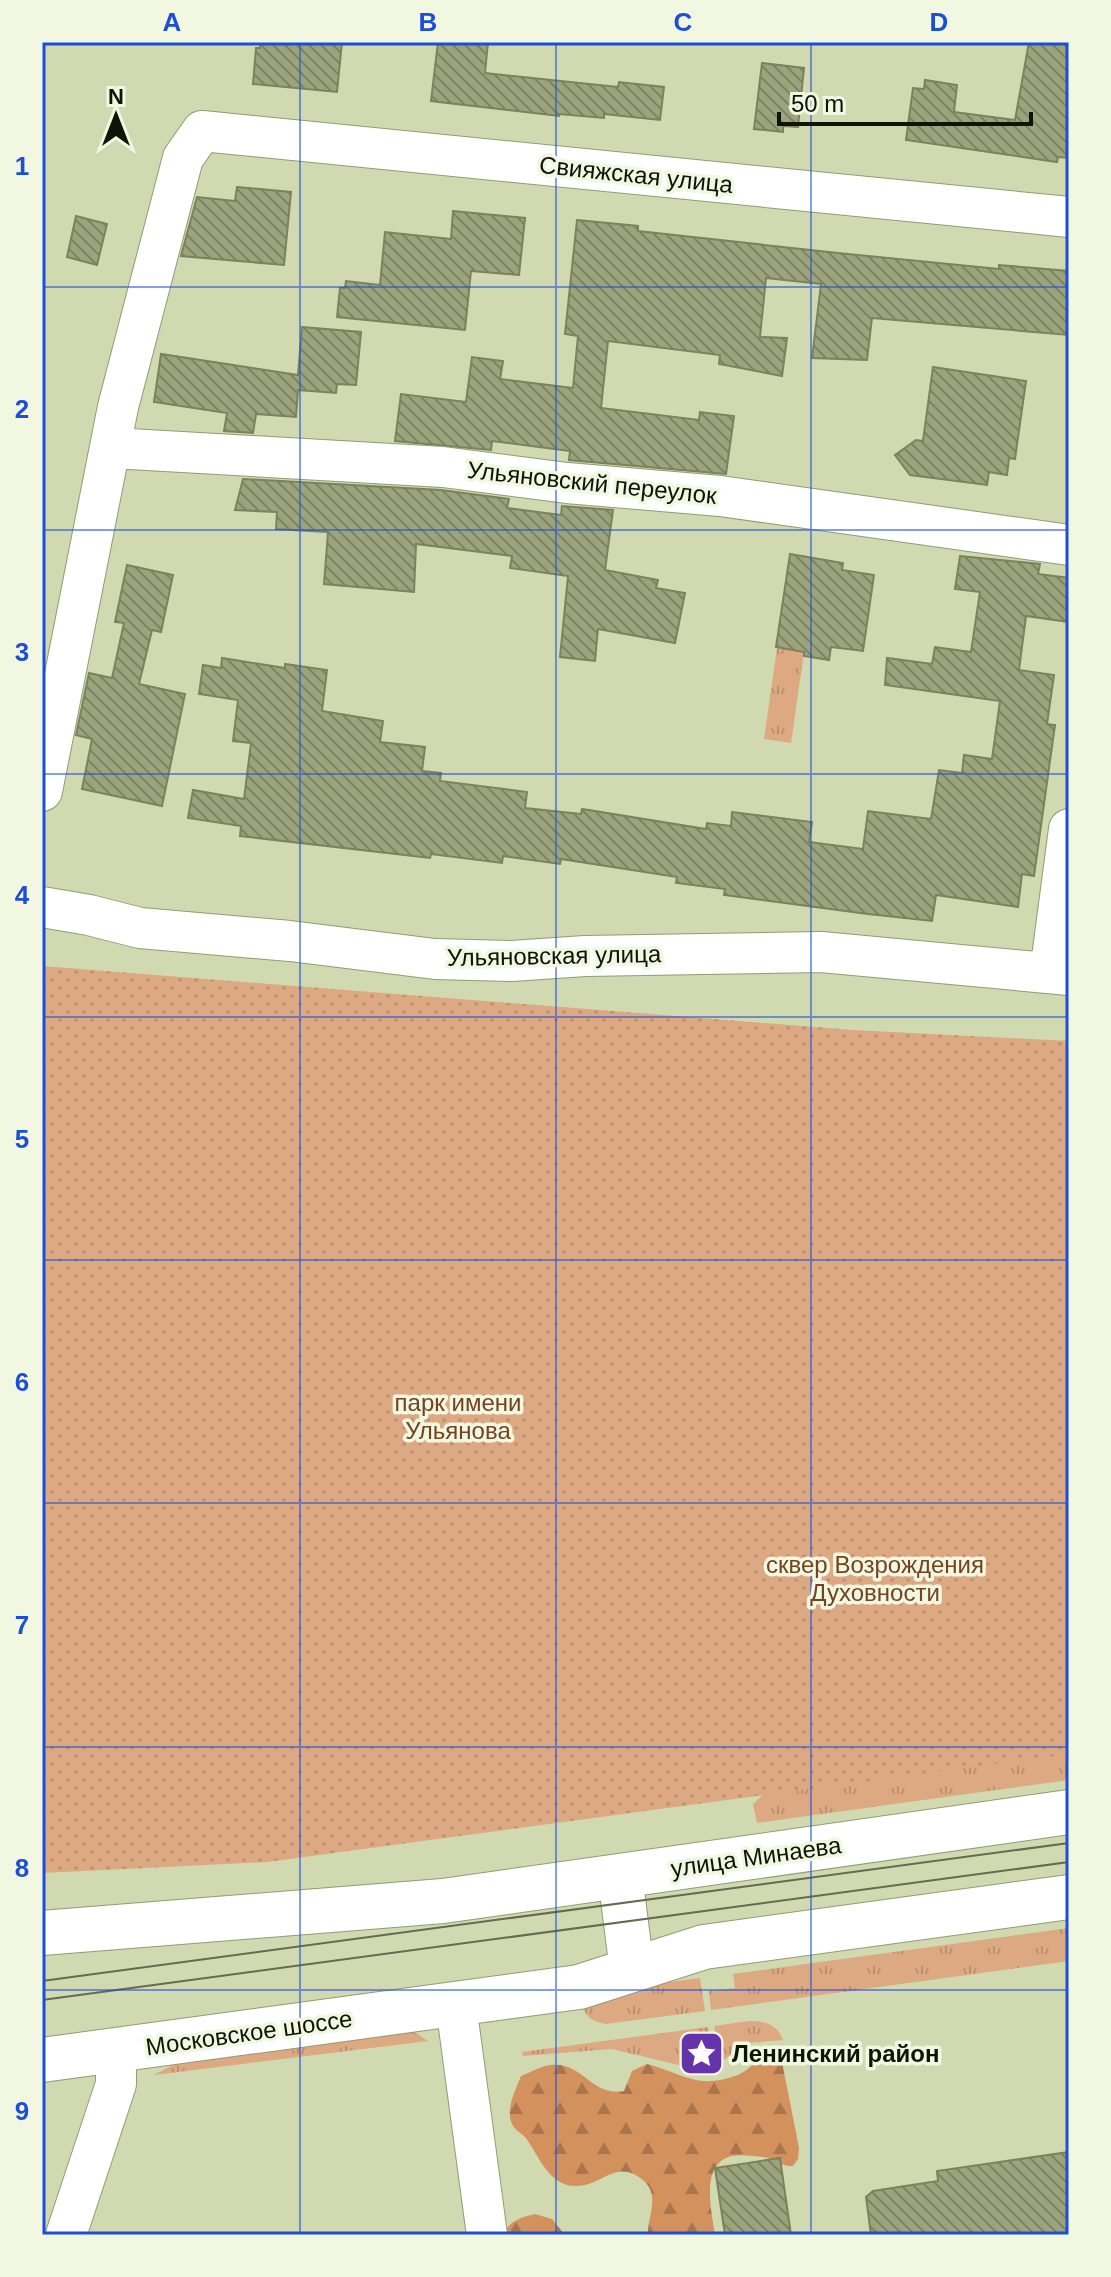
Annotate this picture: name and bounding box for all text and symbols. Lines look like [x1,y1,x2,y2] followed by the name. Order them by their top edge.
[163,7,182,37] text: A
[419,7,437,37] text: B
[674,7,693,37] text: C
[930,7,948,37] text: D
[76,76,156,156] north arrow
[779,76,1031,126] scale bar
[108,84,124,109] text: N
[791,90,844,117] text: 50 m
[15,151,29,181] text: 1
[538,151,735,198] street label: Свияжская улица
[15,394,29,424] text: 2
[466,456,719,509] street label: Ульяновский переулок
[15,637,29,667] text: 3
[15,880,30,910] text: 4
[447,940,662,971] street label: Ульяновская улица
[15,1124,29,1154] text: 5
[15,1367,29,1397] text: 6
[395,1389,521,1444] park label: парк имени Ульянова
[766,1551,984,1606] park label: сквер Возрождения Духовности
[15,1610,29,1640] text: 7
[669,1831,844,1882] street label: улица Минаева
[15,1853,29,1883] text: 8
[144,2005,354,2060] street label: Московское шоссе
[677,2030,725,2078] place icon: Ленинский район
[732,2040,939,2067] place label: Ленинский район
[15,2096,29,2126] text: 9

